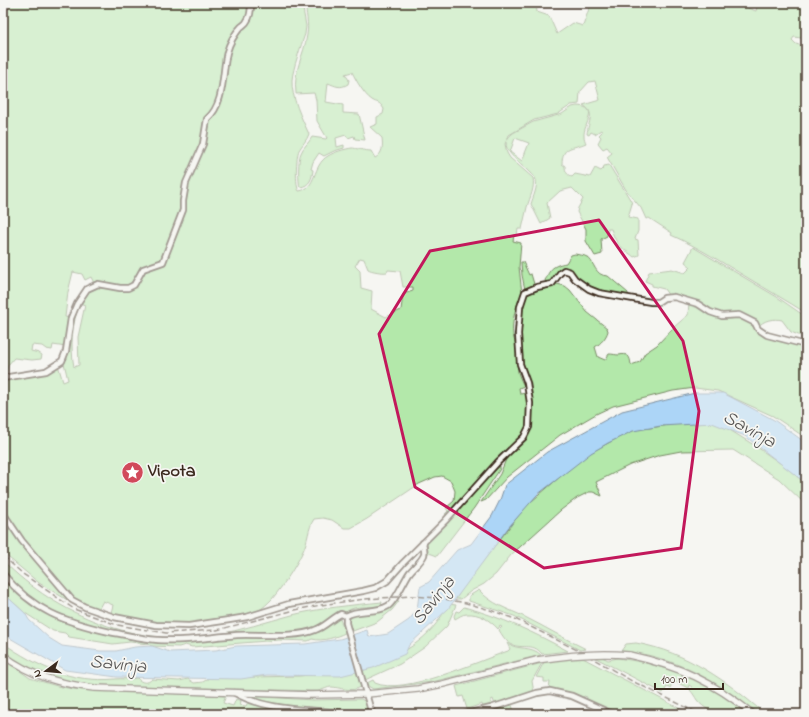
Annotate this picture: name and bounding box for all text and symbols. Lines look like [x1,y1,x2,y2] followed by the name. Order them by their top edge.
[718,404,781,456] water label: Savinja
[119,459,145,485] place icon: Vipota
[147,459,196,485] place label: Vipota
[406,570,463,632] water label: Savinja
[88,649,148,681] water label: Savinja
[26,651,66,691] north arrow
[655,665,723,691] scale bar
[29,668,46,679] text: N
[661,671,688,689] text: 100 m

